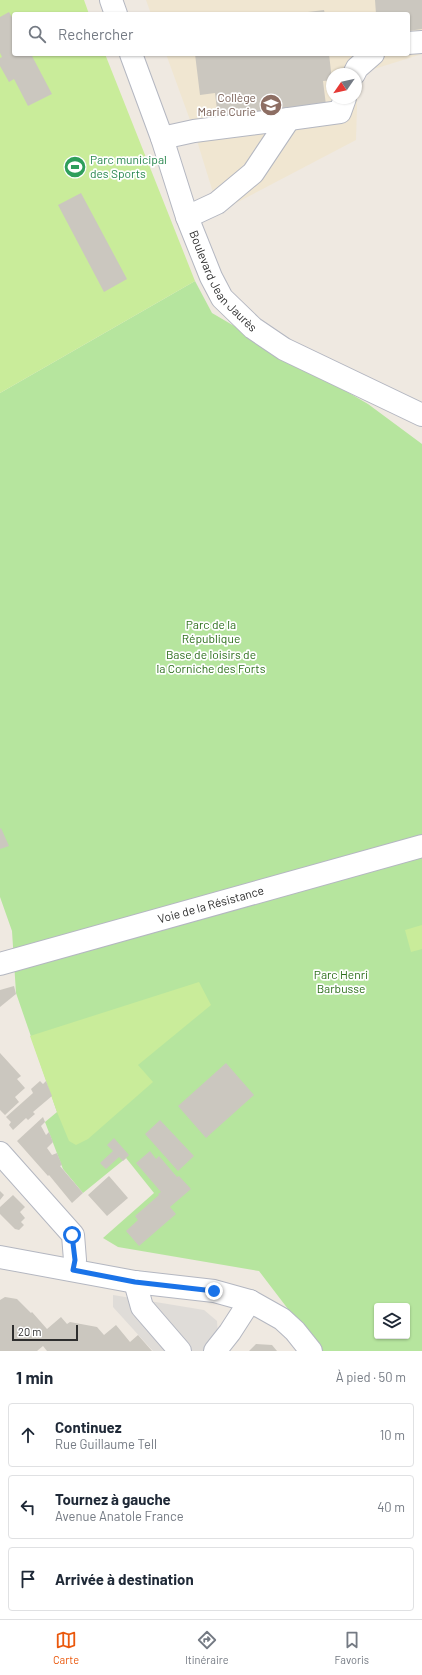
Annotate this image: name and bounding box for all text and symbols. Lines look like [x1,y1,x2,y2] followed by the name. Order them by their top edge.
[12,12,410,56] search box
[26,23,48,45] icon: search
[58,25,134,43] text: Rechercher
[326,68,362,104] north arrow
[198,90,256,118] place label: Collège Marie Curie
[258,92,284,118] school or university icon: Collège Marie Curie
[90,152,167,180] place label: Parc municipal des Sports
[62,154,88,180] sports icon: Parc municipal des Sports
[187,228,261,334] street label: Boulevard Jean Jaurès
[182,617,240,645] park label: Parc de la République
[157,647,266,675] park label: Base de loisirs de la Corniche des Forts
[156,883,265,926] street label: Voie de la Résistance
[314,967,368,995] park label: Parc Henri Barbusse
[63,1226,81,1244] route start
[205,1282,223,1300] route end
[374,1303,410,1339] map controls
[374,1303,410,1339] button: layers
[12,1323,78,1342] scale bar
[18,1325,41,1338] text: 20 m
[16,1367,53,1387] text: 1 min
[336,1369,406,1385] text: À pied · 50 m
[55,1418,122,1436] text: Continuez
[17,1424,39,1446] icon: ahead
[380,1427,405,1443] text: 10 m
[55,1436,157,1452] text: Rue Guillaume Tell
[55,1490,171,1508] text: Tournez à gauche
[17,1496,39,1518] icon: left
[377,1499,405,1515] text: 40 m
[55,1508,184,1524] text: Avenue Anatole France
[17,1568,39,1590] icon: arrive
[55,1570,194,1588] text: Arrivée à destination
[53,1629,79,1666] tab: Carte
[185,1629,229,1666] tab: Itinéraire
[334,1629,369,1666] tab: Favoris

